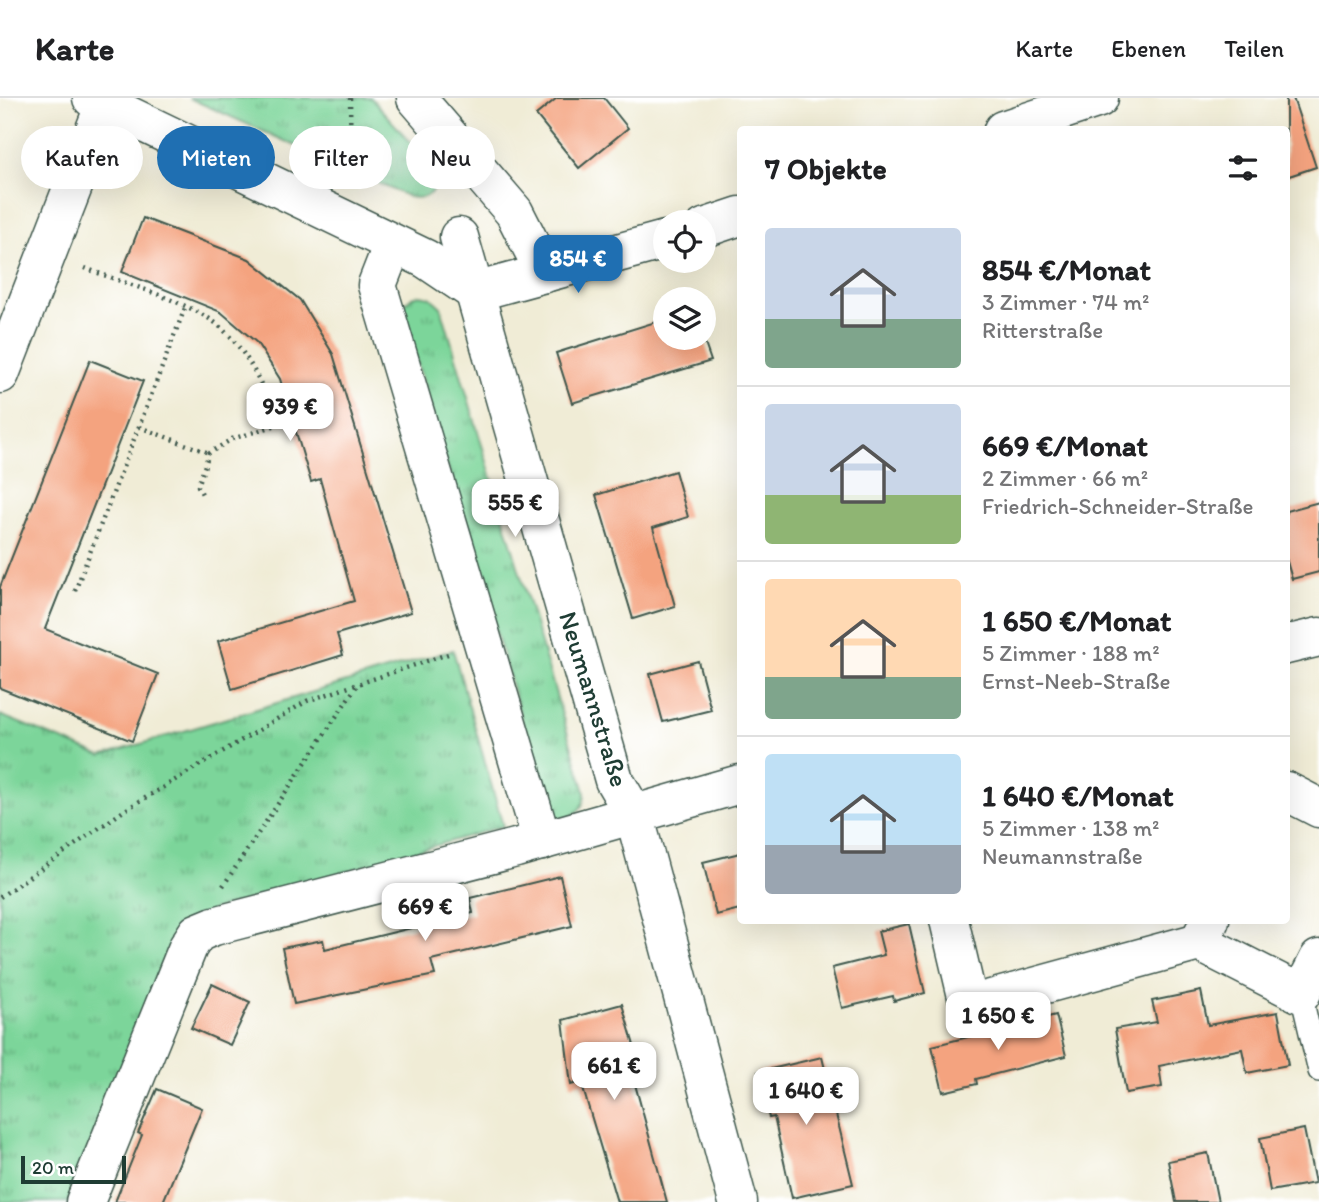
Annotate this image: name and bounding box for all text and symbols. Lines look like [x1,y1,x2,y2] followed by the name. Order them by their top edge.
[35,29,114,68] text: Karte
[1015,34,1073,63] text: Karte
[1111,34,1186,63] text: Ebenen
[1224,34,1284,63] text: Teilen
[21,126,143,189] chip: Kaufen
[157,126,275,189] chip: Mieten
[289,126,392,189] chip: Filter
[406,126,495,189] chip: Neu
[1224,149,1262,187] icon: filters
[765,150,887,187] text: 7 Objekte
[653,210,716,350] map controls
[653,210,716,273] button: locate
[529,236,627,295] pin: 854 €
[550,244,606,272] text: 854 €
[982,251,1151,288] text: 854 €/Monat
[821,256,905,340] icon: home
[653,287,716,350] button: layers
[982,288,1149,316] text: 3 Zimmer · 74 m²
[982,316,1103,344] text: Ritterstraße
[241,384,339,443] pin: 939 €
[263,392,317,420] text: 939 €
[982,427,1148,464] text: 669 €/Monat
[821,432,905,516] icon: home
[982,464,1148,492] text: 2 Zimmer · 66 m²
[466,480,564,539] pin: 555 €
[488,488,542,516] text: 555 €
[982,492,1253,520] text: Friedrich-Schneider-Straße
[982,602,1171,639] text: 1 650 €/Monat
[821,607,905,691] icon: home
[552,608,636,790] street label: Neumannstraße
[982,639,1160,667] text: 5 Zimmer · 188 m²
[982,667,1171,695] text: Ernst-Neeb-Straße
[982,777,1173,814] text: 1 640 €/Monat
[821,782,905,866] icon: home
[982,814,1160,842] text: 5 Zimmer · 138 m²
[982,842,1143,870] text: Neumannstraße
[376,884,474,943] pin: 669 €
[398,892,452,920] text: 669 €
[933,992,1063,1052] pin: 1 650 €
[962,1001,1034,1029] text: 1 650 €
[565,1042,663,1102] pin: 661 €
[587,1051,641,1079] text: 661 €
[741,1068,871,1127] pin: 1 640 €
[769,1076,843,1104] text: 1 640 €
[21,1153,126,1185] scale bar
[32,1156,74,1179] text: 20 m

